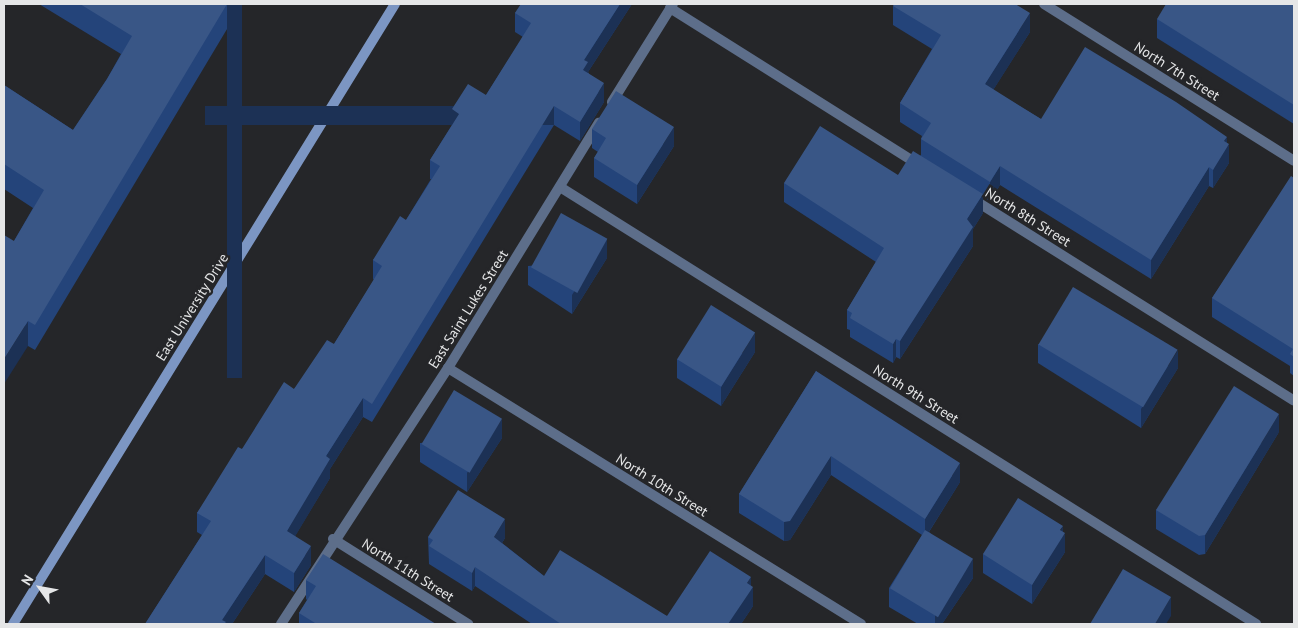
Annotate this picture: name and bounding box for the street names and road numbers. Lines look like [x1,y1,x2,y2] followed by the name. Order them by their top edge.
[1131,38,1223,104] street label: North 7th Street
[982,184,1074,250] street label: North 8th Street
[425,247,511,371] street label: East Saint Lukes Street
[152,250,232,364] street label: East University Drive
[870,361,962,427] street label: North 9th Street
[613,450,711,520] street label: North 10th Street
[359,535,457,605] street label: North 11th Street

